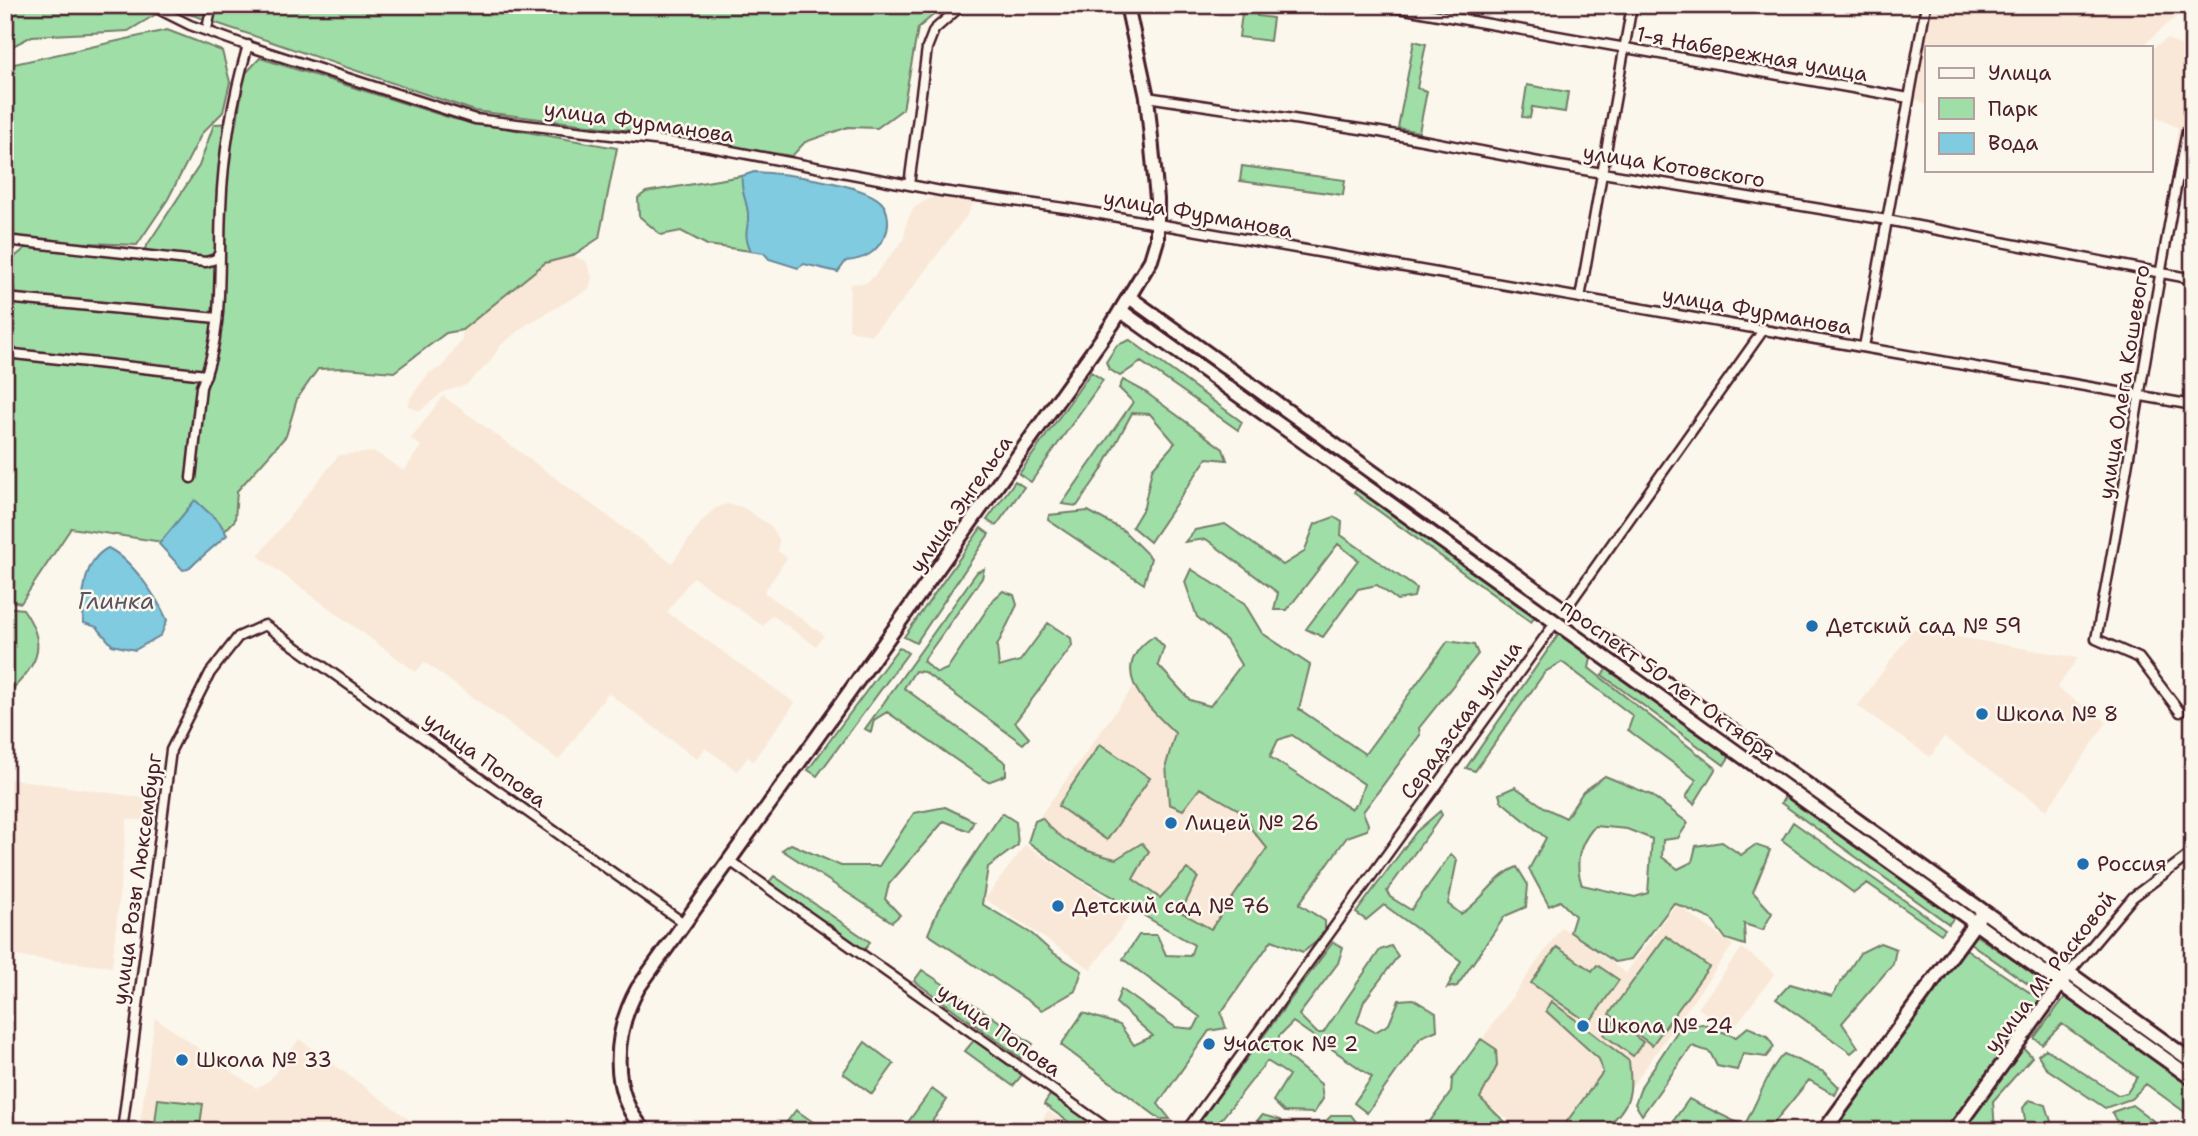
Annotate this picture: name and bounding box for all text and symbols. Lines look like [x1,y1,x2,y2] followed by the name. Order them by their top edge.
[1634,20,1870,88] street label: 1-я Набережная улица
[1925,46,2152,172] legend
[1988,59,2051,87] text: Улица
[542,95,736,149] street label: улица Фурманова
[1988,95,2038,123] text: Парк
[1988,129,2038,157] text: Вода
[1581,138,1767,194] street label: улица Котовского
[1101,184,1295,244] street label: улица Фурманова
[2092,263,2156,501] street label: улица Олега Кошевого
[1660,281,1854,341] street label: улица Фурманова
[903,430,1019,578] street label: улица Энгельса
[78,586,154,616] water label: Глинка
[1555,592,1781,768] street label: проспект 50 лет Октября
[1826,612,2022,640] place label: Детский сад № 59
[1804,618,1820,634] marker: Детский сад № 59
[1394,635,1528,805] street label: Серадзская улица
[1996,700,2118,728] place label: Школа № 8
[418,706,552,814] street label: улица Попова
[1974,706,1990,722] marker: Школа № 8
[105,751,169,1007] street label: улица Розы Люксембург
[1185,809,1319,837] place label: Лицей № 26
[1163,815,1179,831] marker: Лицей № 26
[2097,850,2167,878] place label: Россия
[2075,856,2091,872] marker: Россия
[1978,885,2122,1059] street label: улица М. Расковой
[1072,892,1270,920] place label: Детский сад № 76
[1050,898,1066,914] marker: Детский сад № 76
[931,977,1067,1083] street label: улица Попова
[1597,1012,1733,1040] place label: Школа № 24
[1575,1018,1591,1034] marker: Школа № 24
[1223,1030,1358,1058] place label: Участок № 2
[1201,1036,1217,1052] marker: Участок № 2
[196,1046,332,1074] place label: Школа № 33
[174,1052,190,1068] marker: Школа № 33

